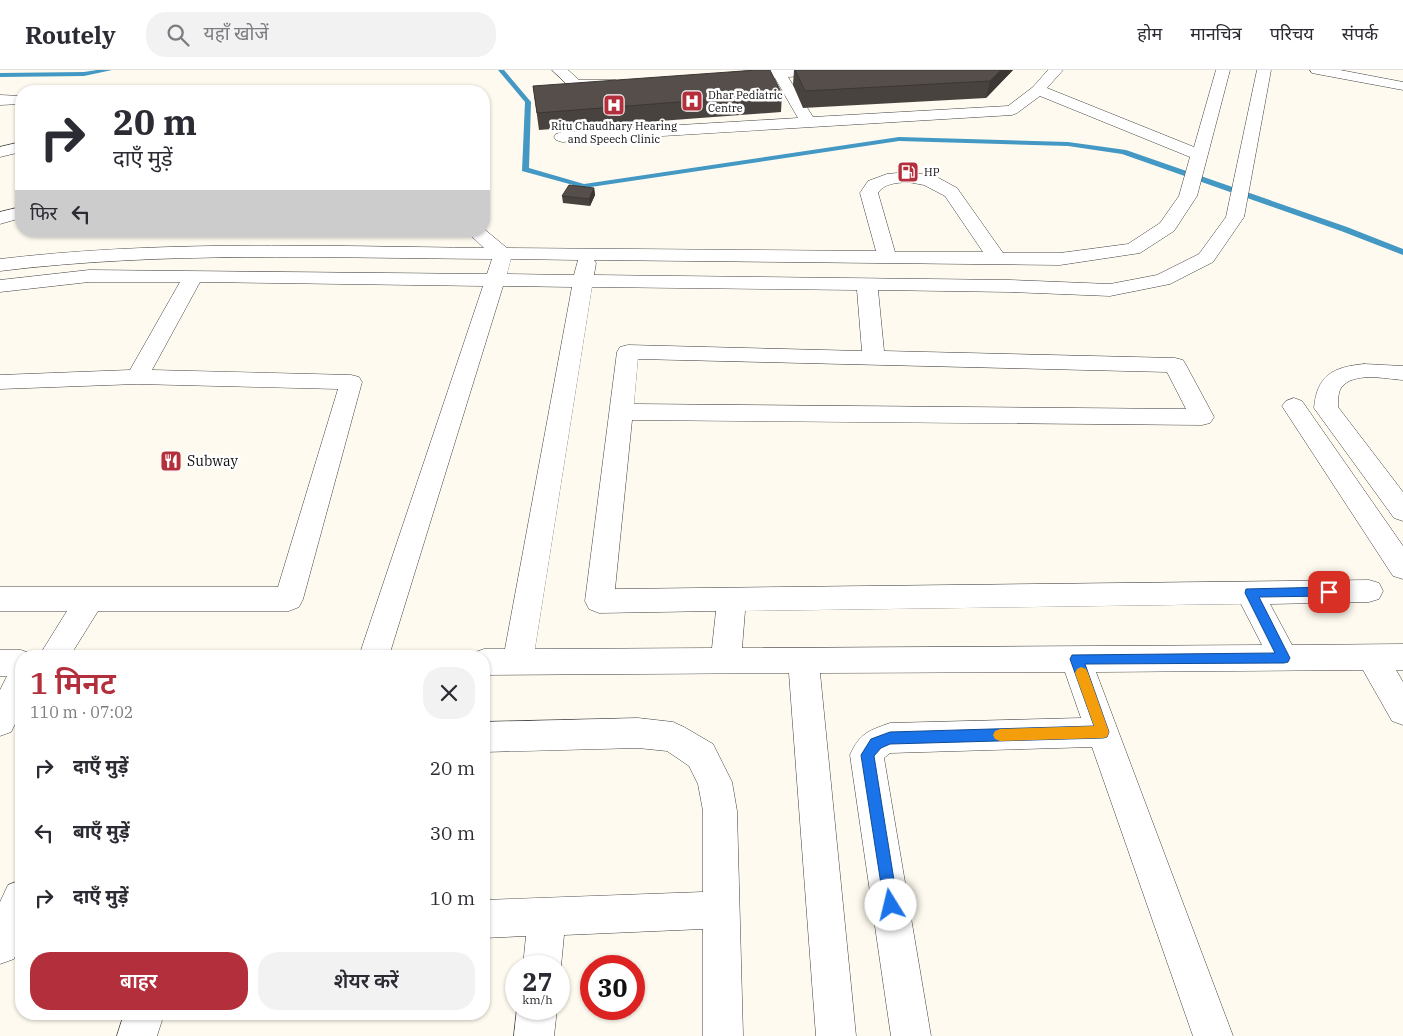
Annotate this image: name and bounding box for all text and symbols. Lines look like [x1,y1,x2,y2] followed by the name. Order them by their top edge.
[146,12,496,57] search box
[25,19,116,51] text: Routely
[164,21,192,49] icon: search
[204,21,269,45] text: यहाँ खोजें
[1137,22,1162,45] text: होम
[1190,22,1242,45] text: मानचित्र
[1270,22,1314,45] text: परिचय
[1342,22,1378,45] text: संपर्क
[708,88,783,115] place label: Dhar Pediatric Centre
[680,89,704,113] hospital icon: Dhar Pediatric Centre
[602,93,626,117] hospital icon: Ritu Chaudhary Hearing and Speech Clinic
[113,99,197,145] text: 20 m
[30,105,95,170] icon: right
[551,119,677,146] place label: Ritu Chaudhary Hearing and Speech Clinic
[113,143,173,172] text: दाएँ मुड़ें
[896,160,920,184] fuel station icon: HP
[924,165,940,179] place label: HP
[67,200,95,228] icon: left
[30,201,57,225] text: फिर
[159,449,183,473] restaurant icon: Subway
[187,452,238,470] place label: Subway
[1308,571,1350,613] pin
[1315,578,1343,606] icon: arrive
[30,663,116,702] text: 1 मिनट
[423,667,475,719] button: close
[30,702,133,722] text: 110 m · 07:02
[30,754,58,782] icon: right
[73,754,128,778] text: दाएँ मुड़ें
[430,756,475,780] text: 20 m
[30,819,58,847] icon: left
[73,819,130,843] text: बाएँ मुड़ें
[430,821,475,845] text: 30 m
[864,878,916,930] position arrow
[30,884,58,912] icon: right
[73,884,128,908] text: दाएँ मुड़ें
[430,886,475,910] text: 10 m
[30,952,248,1010] button: बाहर
[258,952,475,1010] button: शेयर करें
[580,955,645,1020] speed limit sign: 30
[522,965,553,998] text: 27
[522,992,553,1007] text: km/h

